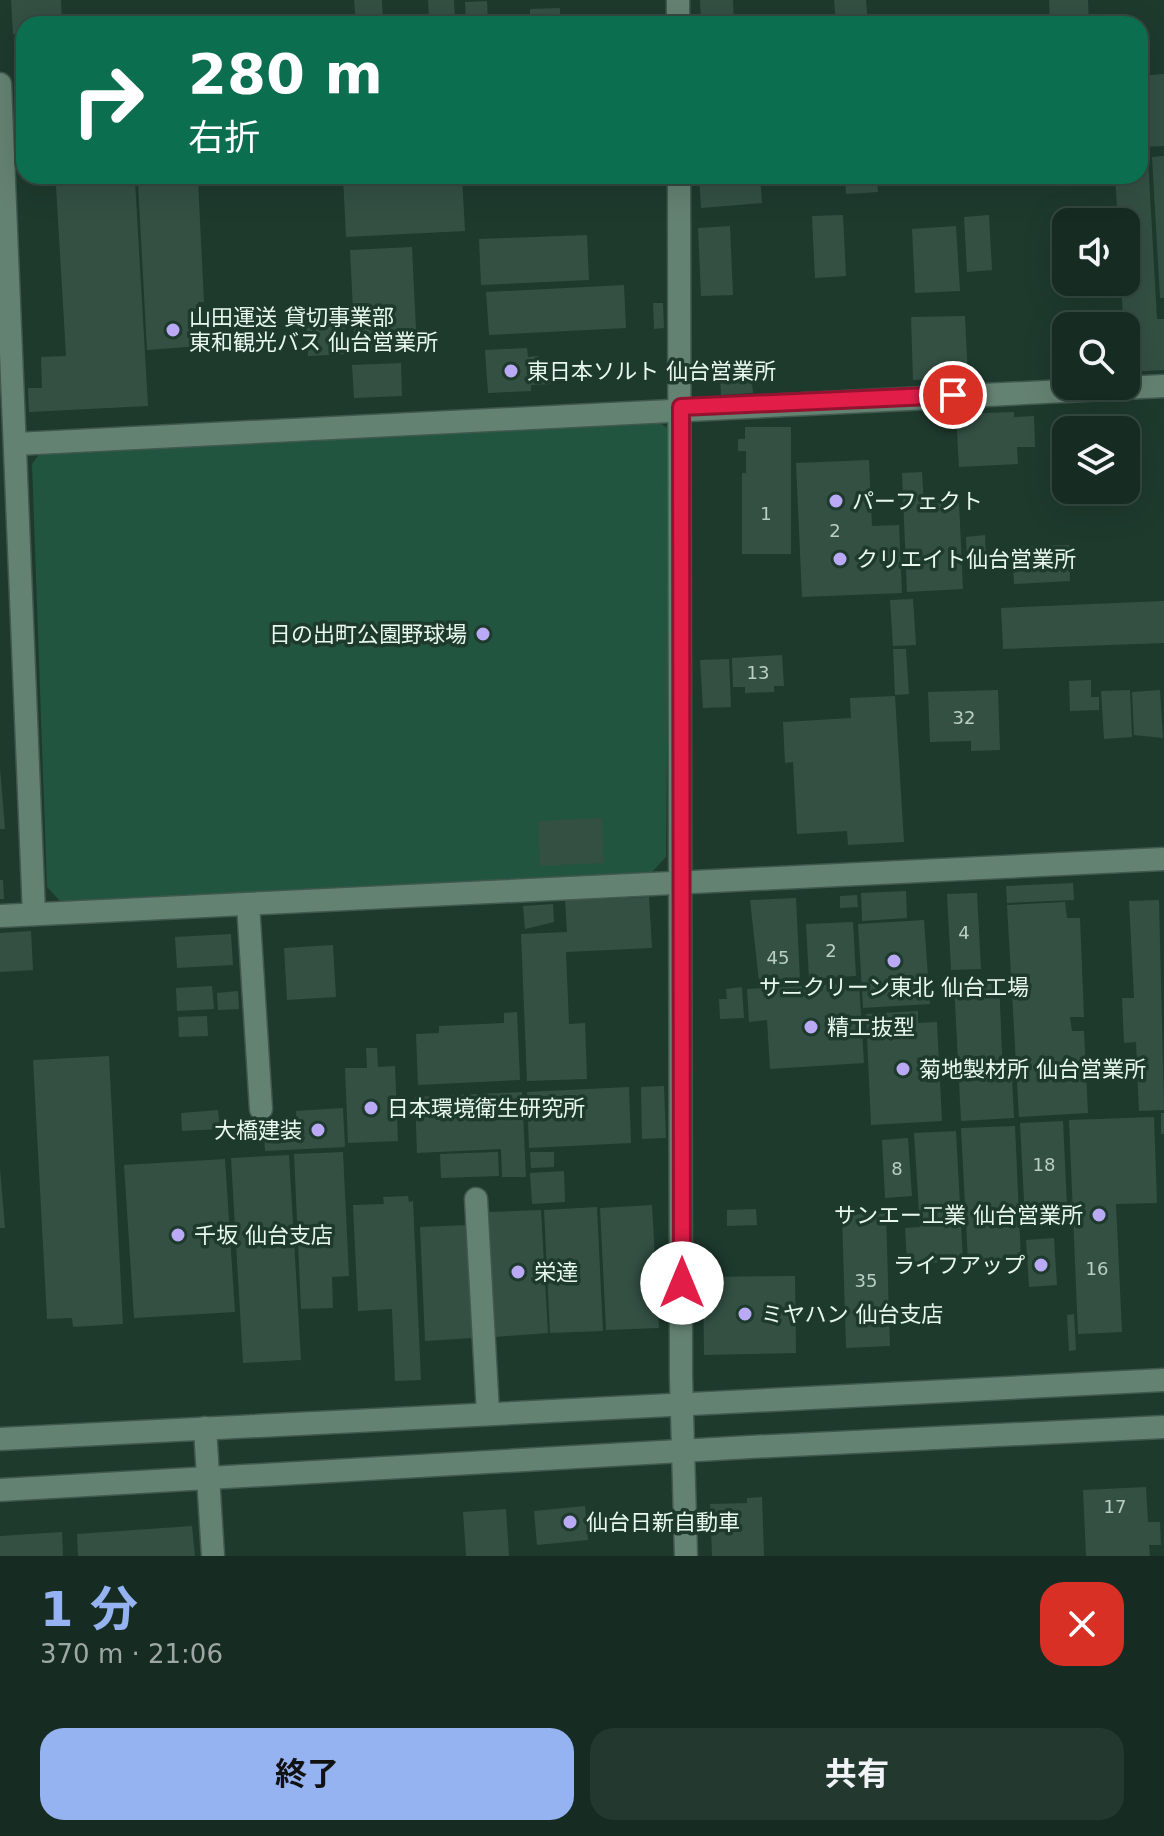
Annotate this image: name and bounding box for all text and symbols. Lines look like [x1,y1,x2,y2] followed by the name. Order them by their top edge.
[188,41,383,106] text: 280 m
[56,48,160,152] icon: right
[188,117,260,158] text: 右折
[1052,208,1140,504] map controls
[1052,208,1140,296] button: sound
[189,305,438,355] place label: 山田運送 貸切事業部 東和観光バス 仙台営業所
[1052,312,1140,400] button: search
[164,321,182,339] marker: 山田運送 貸切事業部 東和観光バス 仙台営業所
[527,359,776,384] place label: 東日本ソルト 仙台営業所
[919,361,987,429] pin
[502,362,520,380] marker: 東日本ソルト 仙台営業所
[931,373,975,417] icon: arrive
[1052,416,1140,504] button: layers
[852,489,983,514] place label: パーフェクト
[827,492,845,510] marker: パーフェクト
[760,503,772,524] house number: 1
[829,520,841,541] house number: 2
[856,547,1076,572] place label: クリエイト仙台営業所
[831,550,849,568] marker: クリエイト仙台営業所
[269,622,467,647] place label: 日の出町公園野球場
[474,625,492,643] marker: 日の出町公園野球場
[747,662,769,683] house number: 13
[953,707,975,728] house number: 32
[958,922,970,943] house number: 4
[825,940,837,961] house number: 2
[767,947,789,968] house number: 45
[885,952,903,970] marker: サニクリーン東北 仙台工場
[759,975,1029,1000] place label: サニクリーン東北 仙台工場
[827,1015,915,1040] place label: 精工抜型
[802,1018,820,1036] marker: 精工抜型
[919,1057,1146,1082] place label: 菊地製材所 仙台営業所
[894,1060,912,1078] marker: 菊地製材所 仙台営業所
[387,1096,585,1121] place label: 日本環境衛生研究所
[362,1099,380,1117] marker: 日本環境衛生研究所
[214,1118,302,1143] place label: 大橋建装
[309,1121,327,1139] marker: 大橋建装
[1033,1154,1055,1175] house number: 18
[891,1158,903,1179] house number: 8
[834,1203,1083,1228] place label: サンエー工業 仙台営業所
[1090,1206,1108,1224] marker: サンエー工業 仙台営業所
[194,1223,333,1248] place label: 千坂 仙台支店
[169,1226,187,1244] marker: 千坂 仙台支店
[640,1241,724,1325] position arrow
[893,1253,1025,1278] place label: ライフアップ
[1032,1256,1050,1274] marker: ライフアップ
[1086,1258,1108,1279] house number: 16
[534,1260,578,1285] place label: 栄達
[509,1263,527,1281] marker: 栄達
[855,1270,877,1291] house number: 35
[761,1302,944,1327] place label: ミヤハン 仙台支店
[736,1305,754,1323] marker: ミヤハン 仙台支店
[1104,1496,1126,1517] house number: 17
[586,1510,740,1535] place label: 仙台日新自動車
[561,1513,579,1531] marker: 仙台日新自動車
[40,1581,138,1637] text: 1 分
[1040,1582,1124,1666] button: close
[40,1639,223,1669] text: 370 m · 21:06
[40,1728,574,1820] button: 終了
[590,1728,1124,1820] button: 共有

